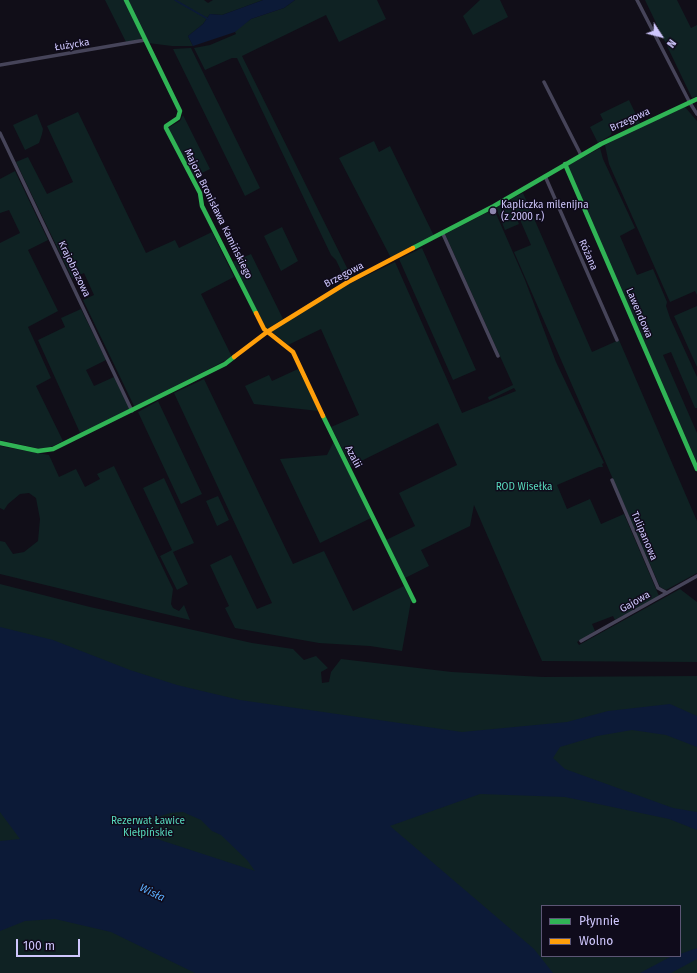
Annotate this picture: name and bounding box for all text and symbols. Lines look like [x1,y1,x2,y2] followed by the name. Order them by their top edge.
[641,16,681,56] north arrow
[54,36,90,54] street label: Łużycka
[664,37,679,50] text: N
[608,105,652,135] street label: Brzegowa
[181,147,255,281] street label: Majora Bronisława Kamińskiego
[501,199,589,222] place label: Kapliczka milenijna (z 2000 r.)
[488,206,498,216] marker: Kapliczka milenijna (z 2000 r.)
[576,238,600,272] street label: Różana
[55,239,93,299] street label: Krajobrazowa
[322,260,366,290] street label: Brzegowa
[623,286,655,340] street label: Lawendowa
[342,444,364,470] street label: Azalii
[496,481,552,493] park label: ROD Wisełka
[628,510,660,562] street label: Tulipanowa
[618,589,652,615] street label: Gajowa
[111,815,185,838] park label: Rezerwat Ławice Kiełpińskie
[137,881,167,905] water label: Wisła
[541,905,681,957] legend
[579,914,620,928] text: Płynnie
[18,931,82,957] scale bar
[579,934,613,948] text: Wolno
[23,939,55,953] text: 100 m

